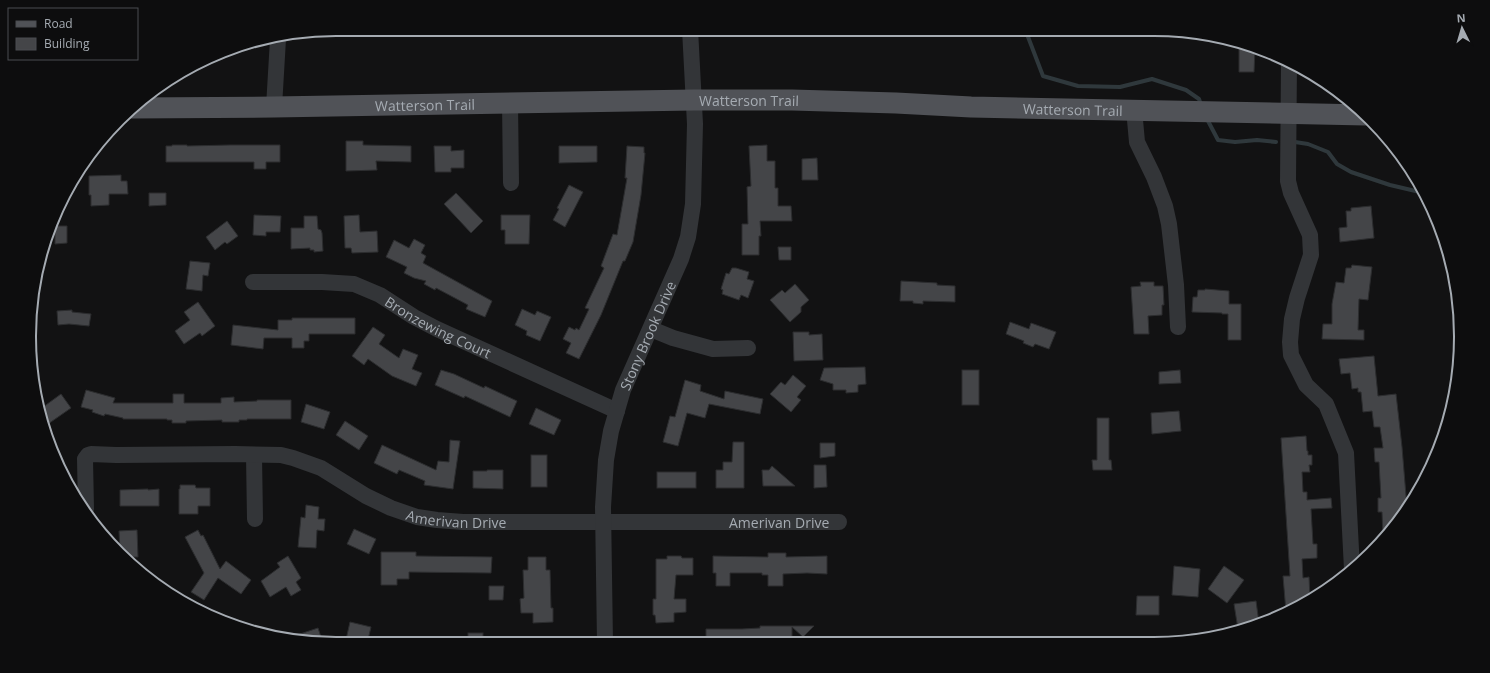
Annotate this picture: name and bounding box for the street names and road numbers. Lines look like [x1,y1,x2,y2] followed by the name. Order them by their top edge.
[699,90,799,110] street label: Watterson Trail
[375,94,475,115] street label: Watterson Trail
[1023,99,1123,120] street label: Watterson Trail
[615,278,680,393] street label: Stony Brook Drive
[382,291,494,362] street label: Bronzewing Court
[404,505,506,532] street label: Amerivan Drive
[729,513,829,532] street label: Amerivan Drive

